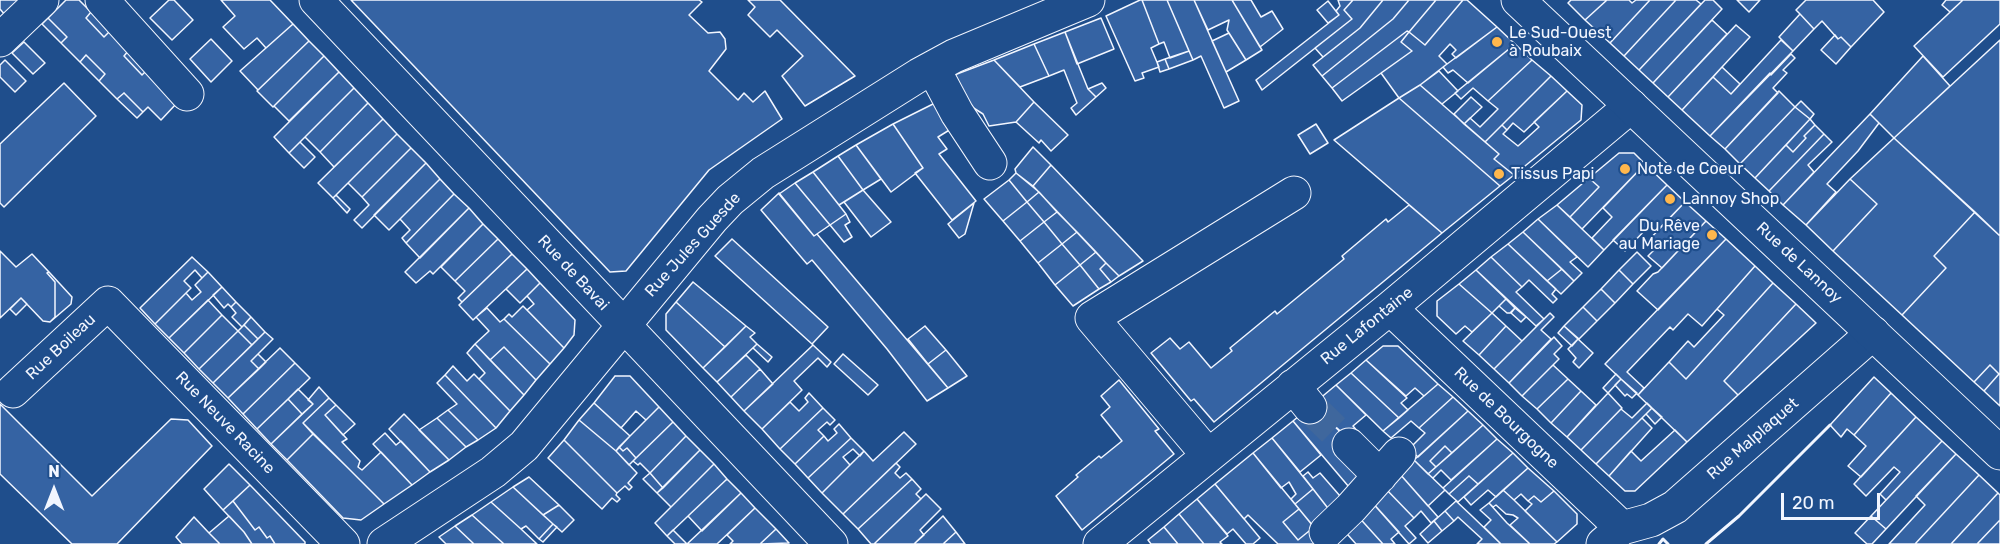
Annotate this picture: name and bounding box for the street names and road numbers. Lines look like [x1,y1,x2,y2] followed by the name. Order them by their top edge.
[641,189,745,301] street label: Rue Jules Guesde
[1752,218,1846,308] street label: Rue de Lannoy
[533,231,613,315] street label: Rue de Bavai
[1317,283,1417,369] street label: Rue Lafontaine
[22,310,100,384] street label: Rue Boileau
[1450,363,1562,473] street label: Rue de Bourgogne
[171,368,279,478] street label: Rue Neuve Racine
[1703,394,1803,484] street label: Rue Malplaquet

